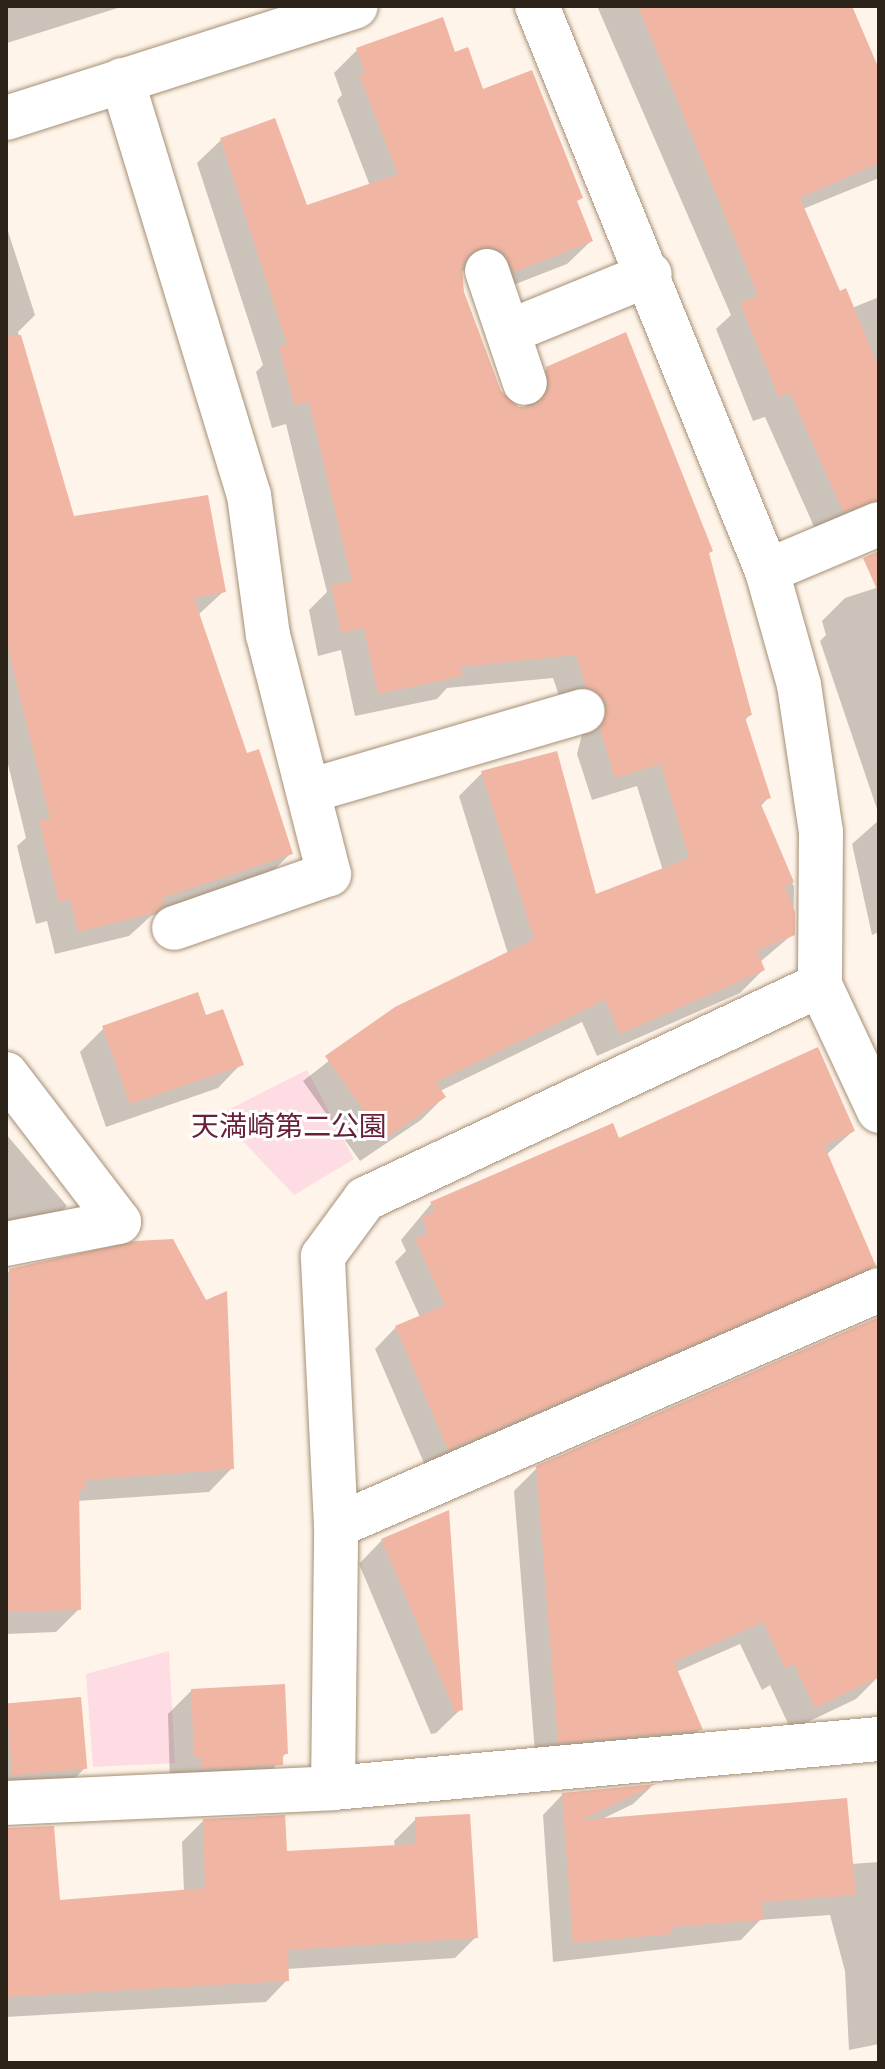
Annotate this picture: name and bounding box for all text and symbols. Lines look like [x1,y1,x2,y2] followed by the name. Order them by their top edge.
[191,1110,387,1144] park label: 天満崎第二公園

